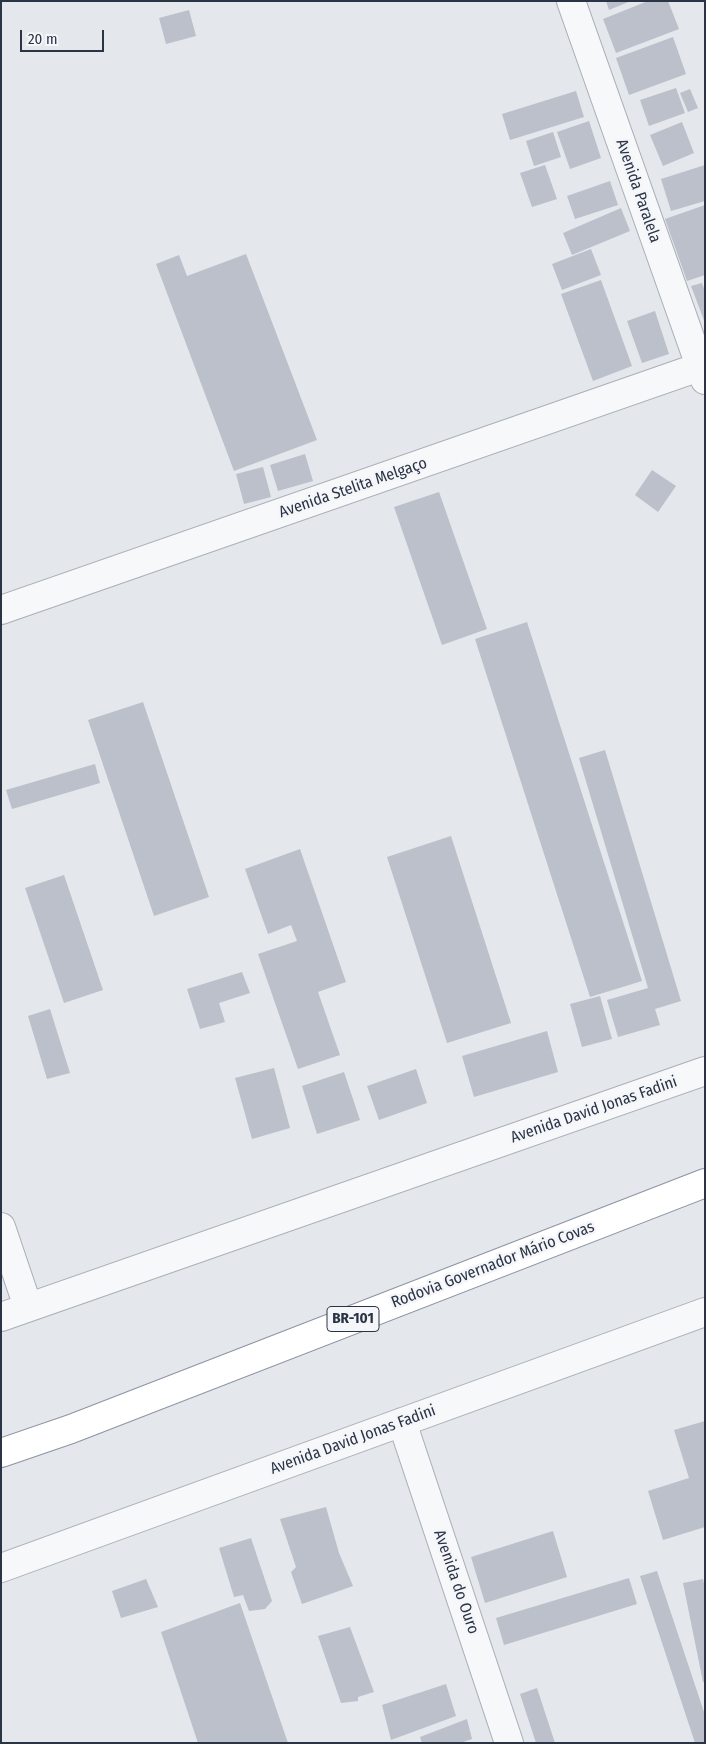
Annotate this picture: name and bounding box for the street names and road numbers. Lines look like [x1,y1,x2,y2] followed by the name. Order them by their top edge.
[611,137,665,245] street label: Avenida Paralela
[276,454,430,522] street label: Avenida Stelita Melgaço
[508,1072,680,1148] street label: Avenida David Jonas Fadini
[389,1217,597,1313] street label: Rodovia Governador Mário Covas
[327,1306,379,1332] road number: BR-101
[268,1401,438,1479] street label: Avenida David Jonas Fadini
[429,1527,483,1637] street label: Avenida do Ouro

